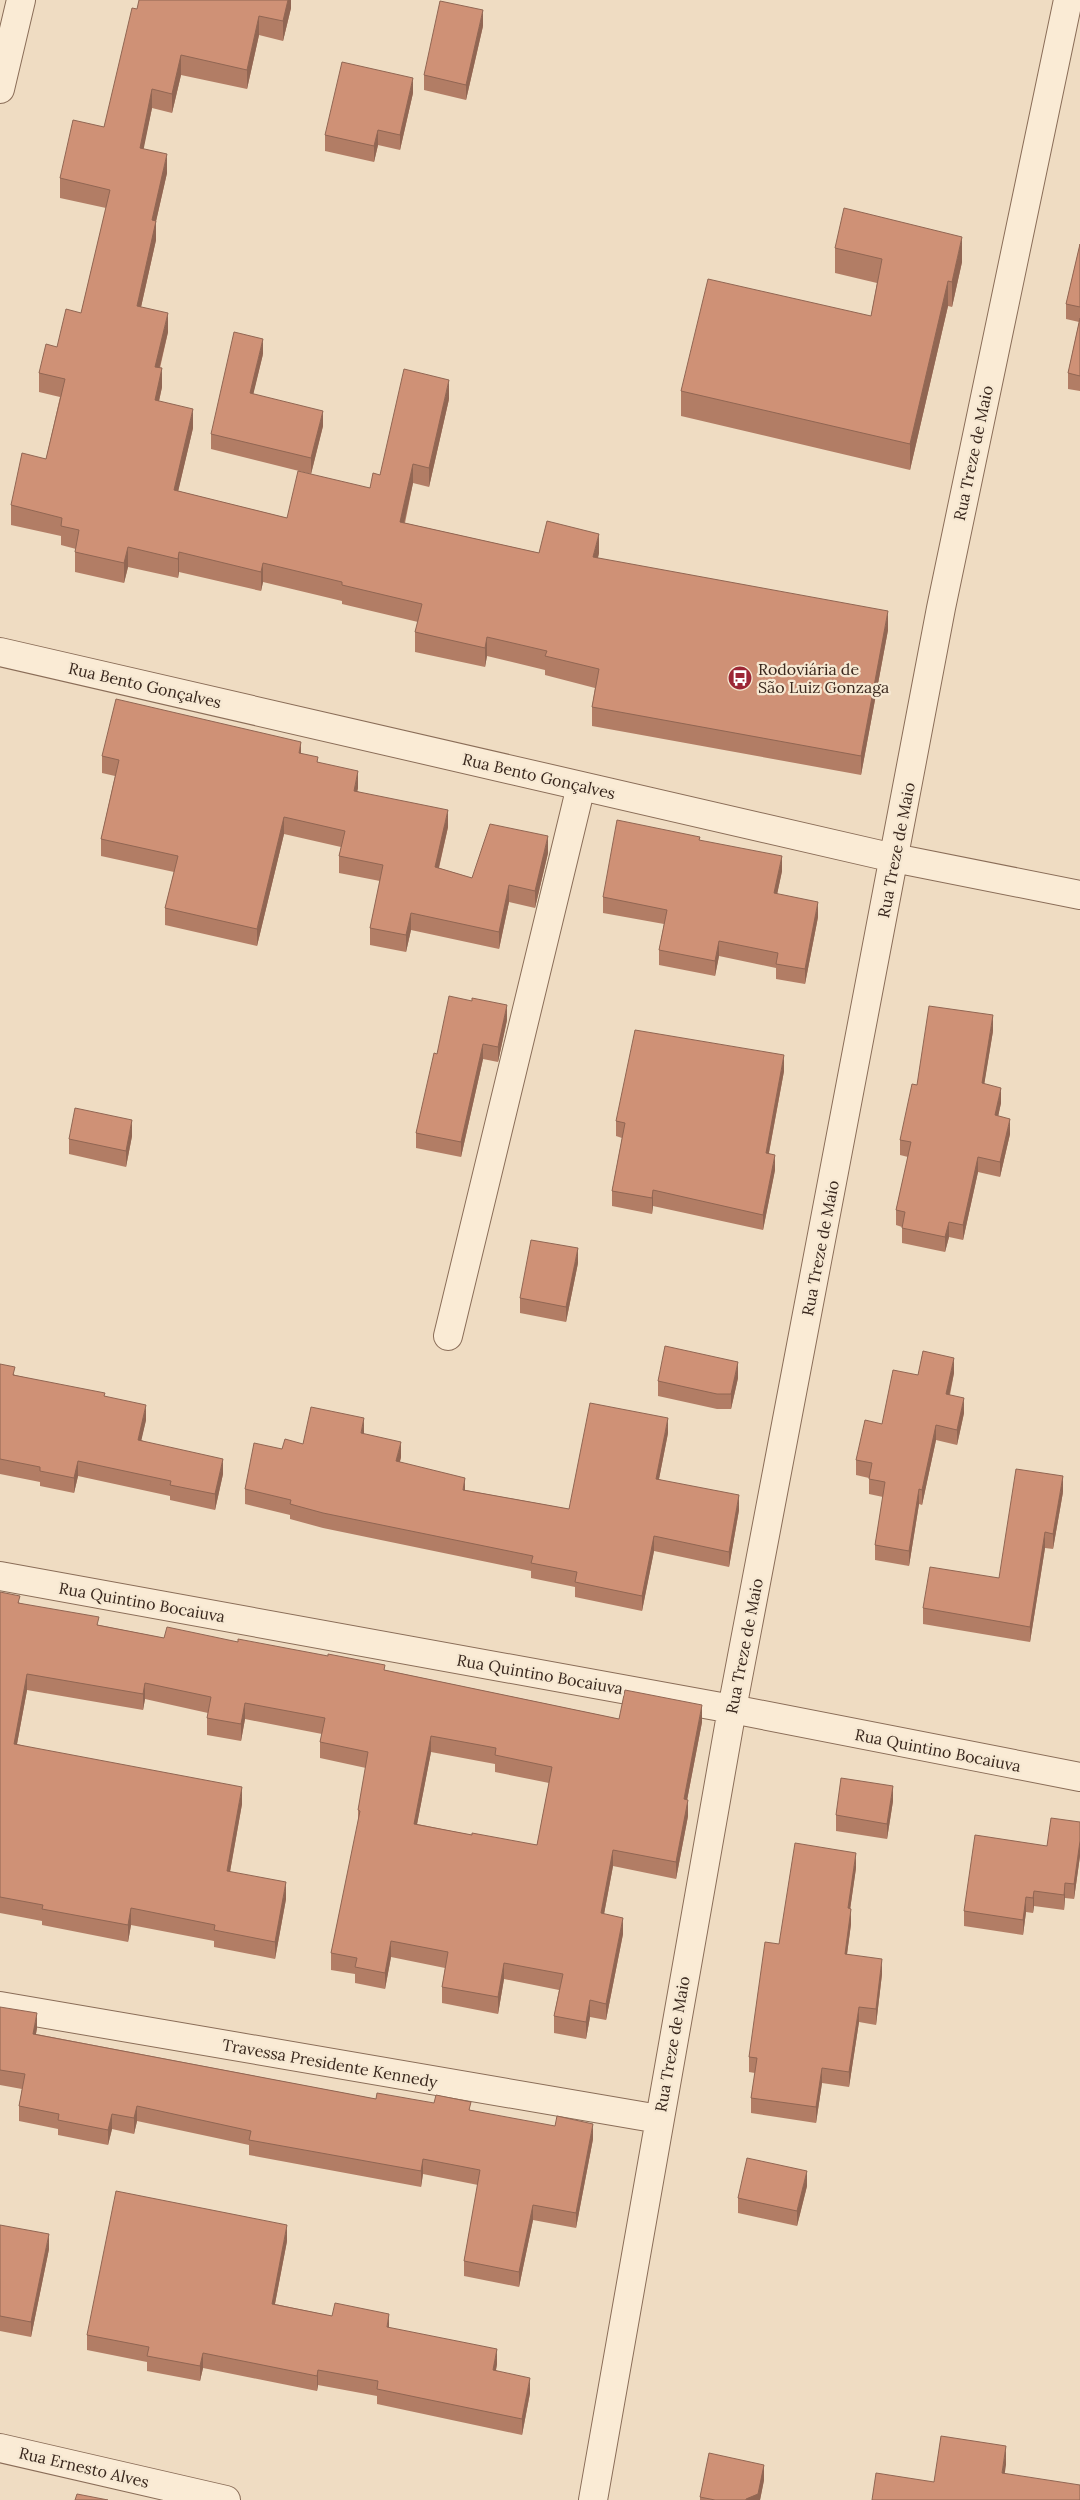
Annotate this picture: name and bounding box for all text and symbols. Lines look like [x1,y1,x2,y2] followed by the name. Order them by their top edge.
[949,384,997,522] street label: Rua Treze de Maio
[67,658,223,712] street label: Rua Bento Gonçalves
[758,659,889,697] place label: Rodoviária de São Luiz Gonzaga
[727,665,753,691] bus stop icon: Rodoviária de São Luiz Gonzaga
[461,749,617,803] street label: Rua Bento Gonçalves
[873,780,919,920] street label: Rua Treze de Maio
[797,1178,843,1318] street label: Rua Treze de Maio
[721,1576,767,1716] street label: Rua Treze de Maio
[57,1578,227,1626] street label: Rua Quintino Bocaiuva
[455,1650,625,1698] street label: Rua Quintino Bocaiuva
[853,1724,1023,1776] street label: Rua Quintino Bocaiuva
[650,1974,694,2114] street label: Rua Treze de Maio
[221,2034,440,2092] street label: Travessa Presidente Kennedy
[17,2442,151,2492] street label: Rua Ernesto Alves

